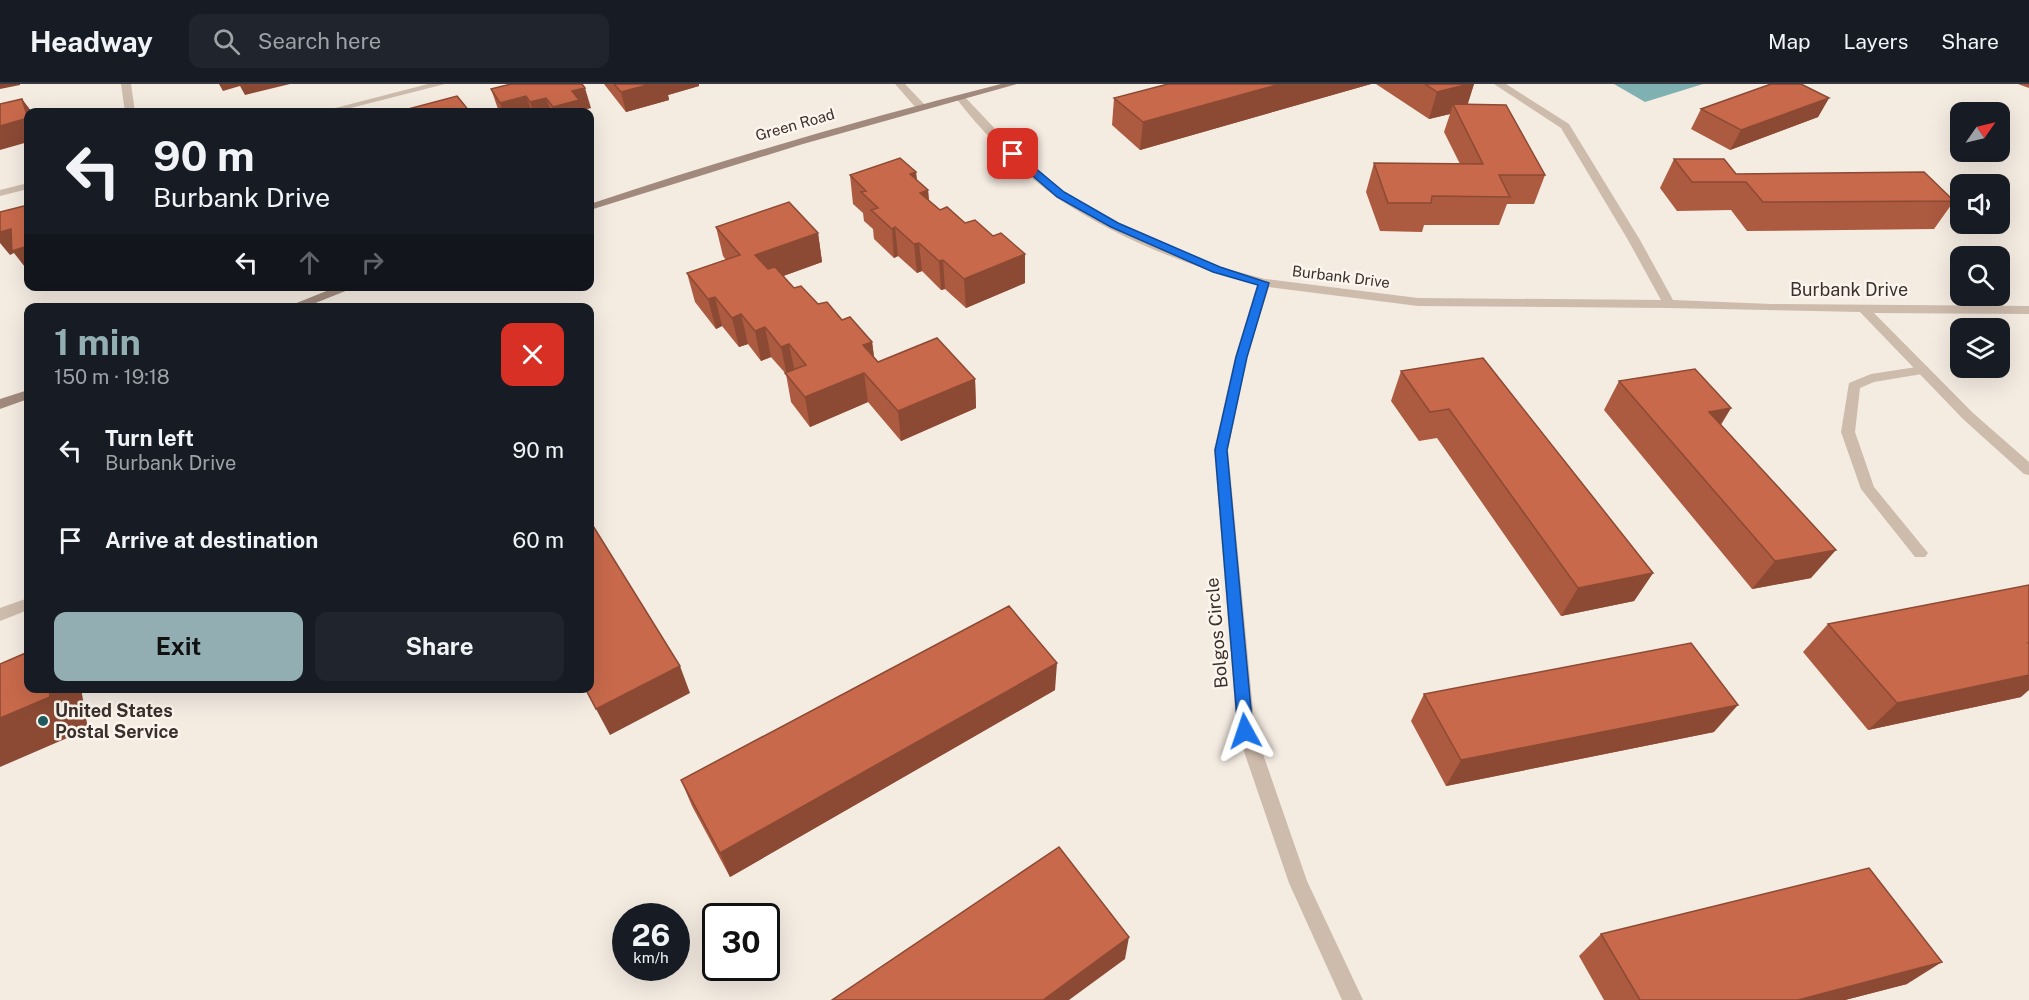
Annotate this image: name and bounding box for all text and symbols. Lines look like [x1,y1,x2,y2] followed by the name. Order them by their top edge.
[189,14,609,68] search box
[30,25,153,58] text: Headway
[210,25,243,58] icon: search
[258,28,381,54] text: Search here
[1768,29,1811,54] text: Map
[1844,29,1908,54] text: Layers
[1941,29,1999,54] text: Share
[1950,102,2010,162] north arrow
[1950,102,2010,378] map controls
[753,105,836,144] street label: Green Road
[987,128,1038,179] pin
[153,131,255,180] text: 90 m
[54,132,132,210] icon: left
[996,137,1029,170] icon: arrive
[1950,174,2010,234] button: sound
[153,181,330,213] text: Burbank Drive
[230,246,263,279] icon: left
[293,246,326,279] icon: ahead
[356,246,389,279] icon: right
[1950,246,2010,306] button: search
[1291,262,1391,291] street label: Burbank Drive
[1790,279,1908,300] street label: Burbank Drive
[1950,318,2010,378] button: layers
[54,321,141,363] text: 1 min
[501,323,564,386] button: close
[54,365,170,389] text: 150 m · 19:18
[105,425,194,451] text: Turn left
[54,434,87,467] icon: left
[513,437,564,463] text: 90 m
[105,451,236,475] text: Burbank Drive
[54,524,87,557] icon: arrive
[105,527,318,553] text: Arrive at destination
[513,527,564,553] text: 60 m
[1201,577,1232,689] street label: Bolgos Circle
[54,612,303,681] button: Exit
[315,612,564,681] button: Share
[1213,699,1277,763] position arrow
[55,700,179,742] place label: United States Postal Service
[36,714,50,728] marker: United States Postal Service
[702,903,780,981] speed limit sign: 30
[632,917,670,953] text: 26
[633,949,669,966] text: km/h

